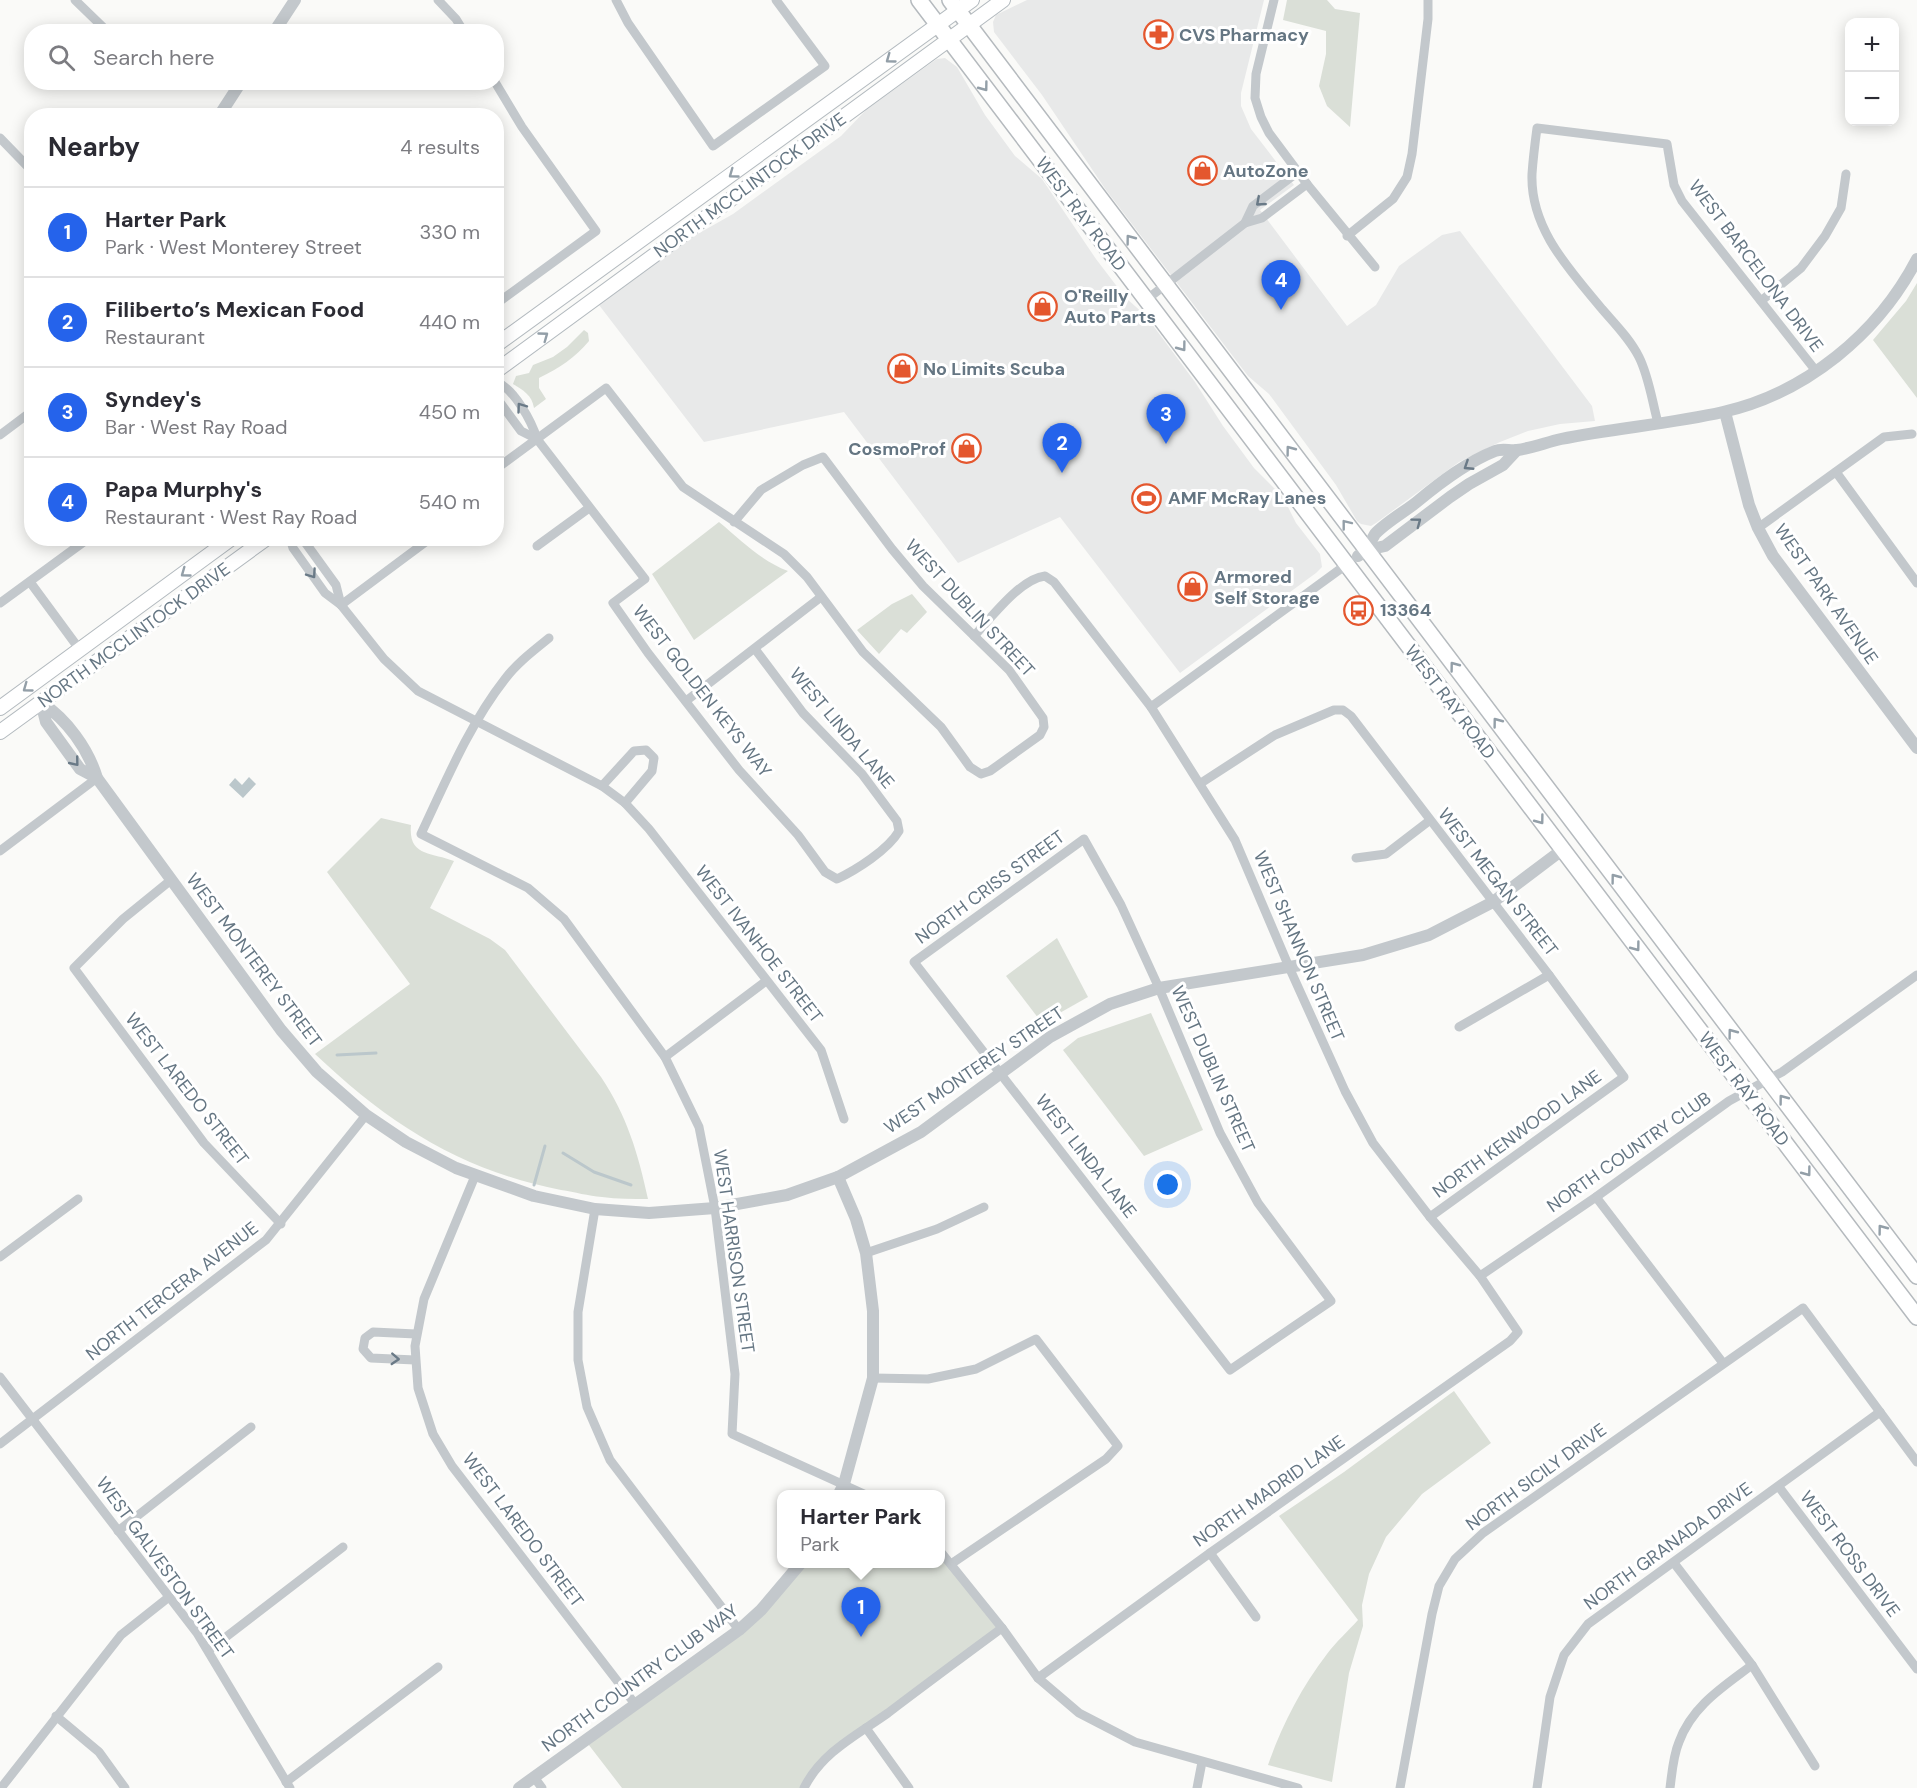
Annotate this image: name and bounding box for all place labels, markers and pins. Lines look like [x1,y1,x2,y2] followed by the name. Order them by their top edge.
[1142,19,1174,51] pharmacy icon: CVS Pharmacy
[1179,23,1309,47] place label: CVS Pharmacy
[1186,155,1218,187] shop icon: AutoZone
[1223,159,1309,183] place label: AutoZone
[1262,260,1300,310] pin: 4
[1064,284,1156,329] place label: O'Reilly Auto Parts
[1027,290,1059,322] shop icon: O'Reilly Auto Parts
[886,353,918,385] shop icon: No Limits Scuba
[923,357,1065,381] place label: No Limits Scuba
[1146,394,1186,444] pin: 3
[1042,424,1082,473] pin: 2
[951,433,983,465] shop icon: CosmoProf
[848,437,946,461] place label: CosmoProf
[1131,482,1163,514] sports icon: AMF McRay Lanes
[1168,486,1326,510] place label: AMF McRay Lanes
[1214,565,1320,610] place label: Armored Self Storage
[1177,571,1209,603] shop icon: Armored Self Storage
[1343,594,1375,626] bus stop icon: 13364
[1380,598,1432,622] place label: 13364
[842,1588,880,1637] pin: 1

